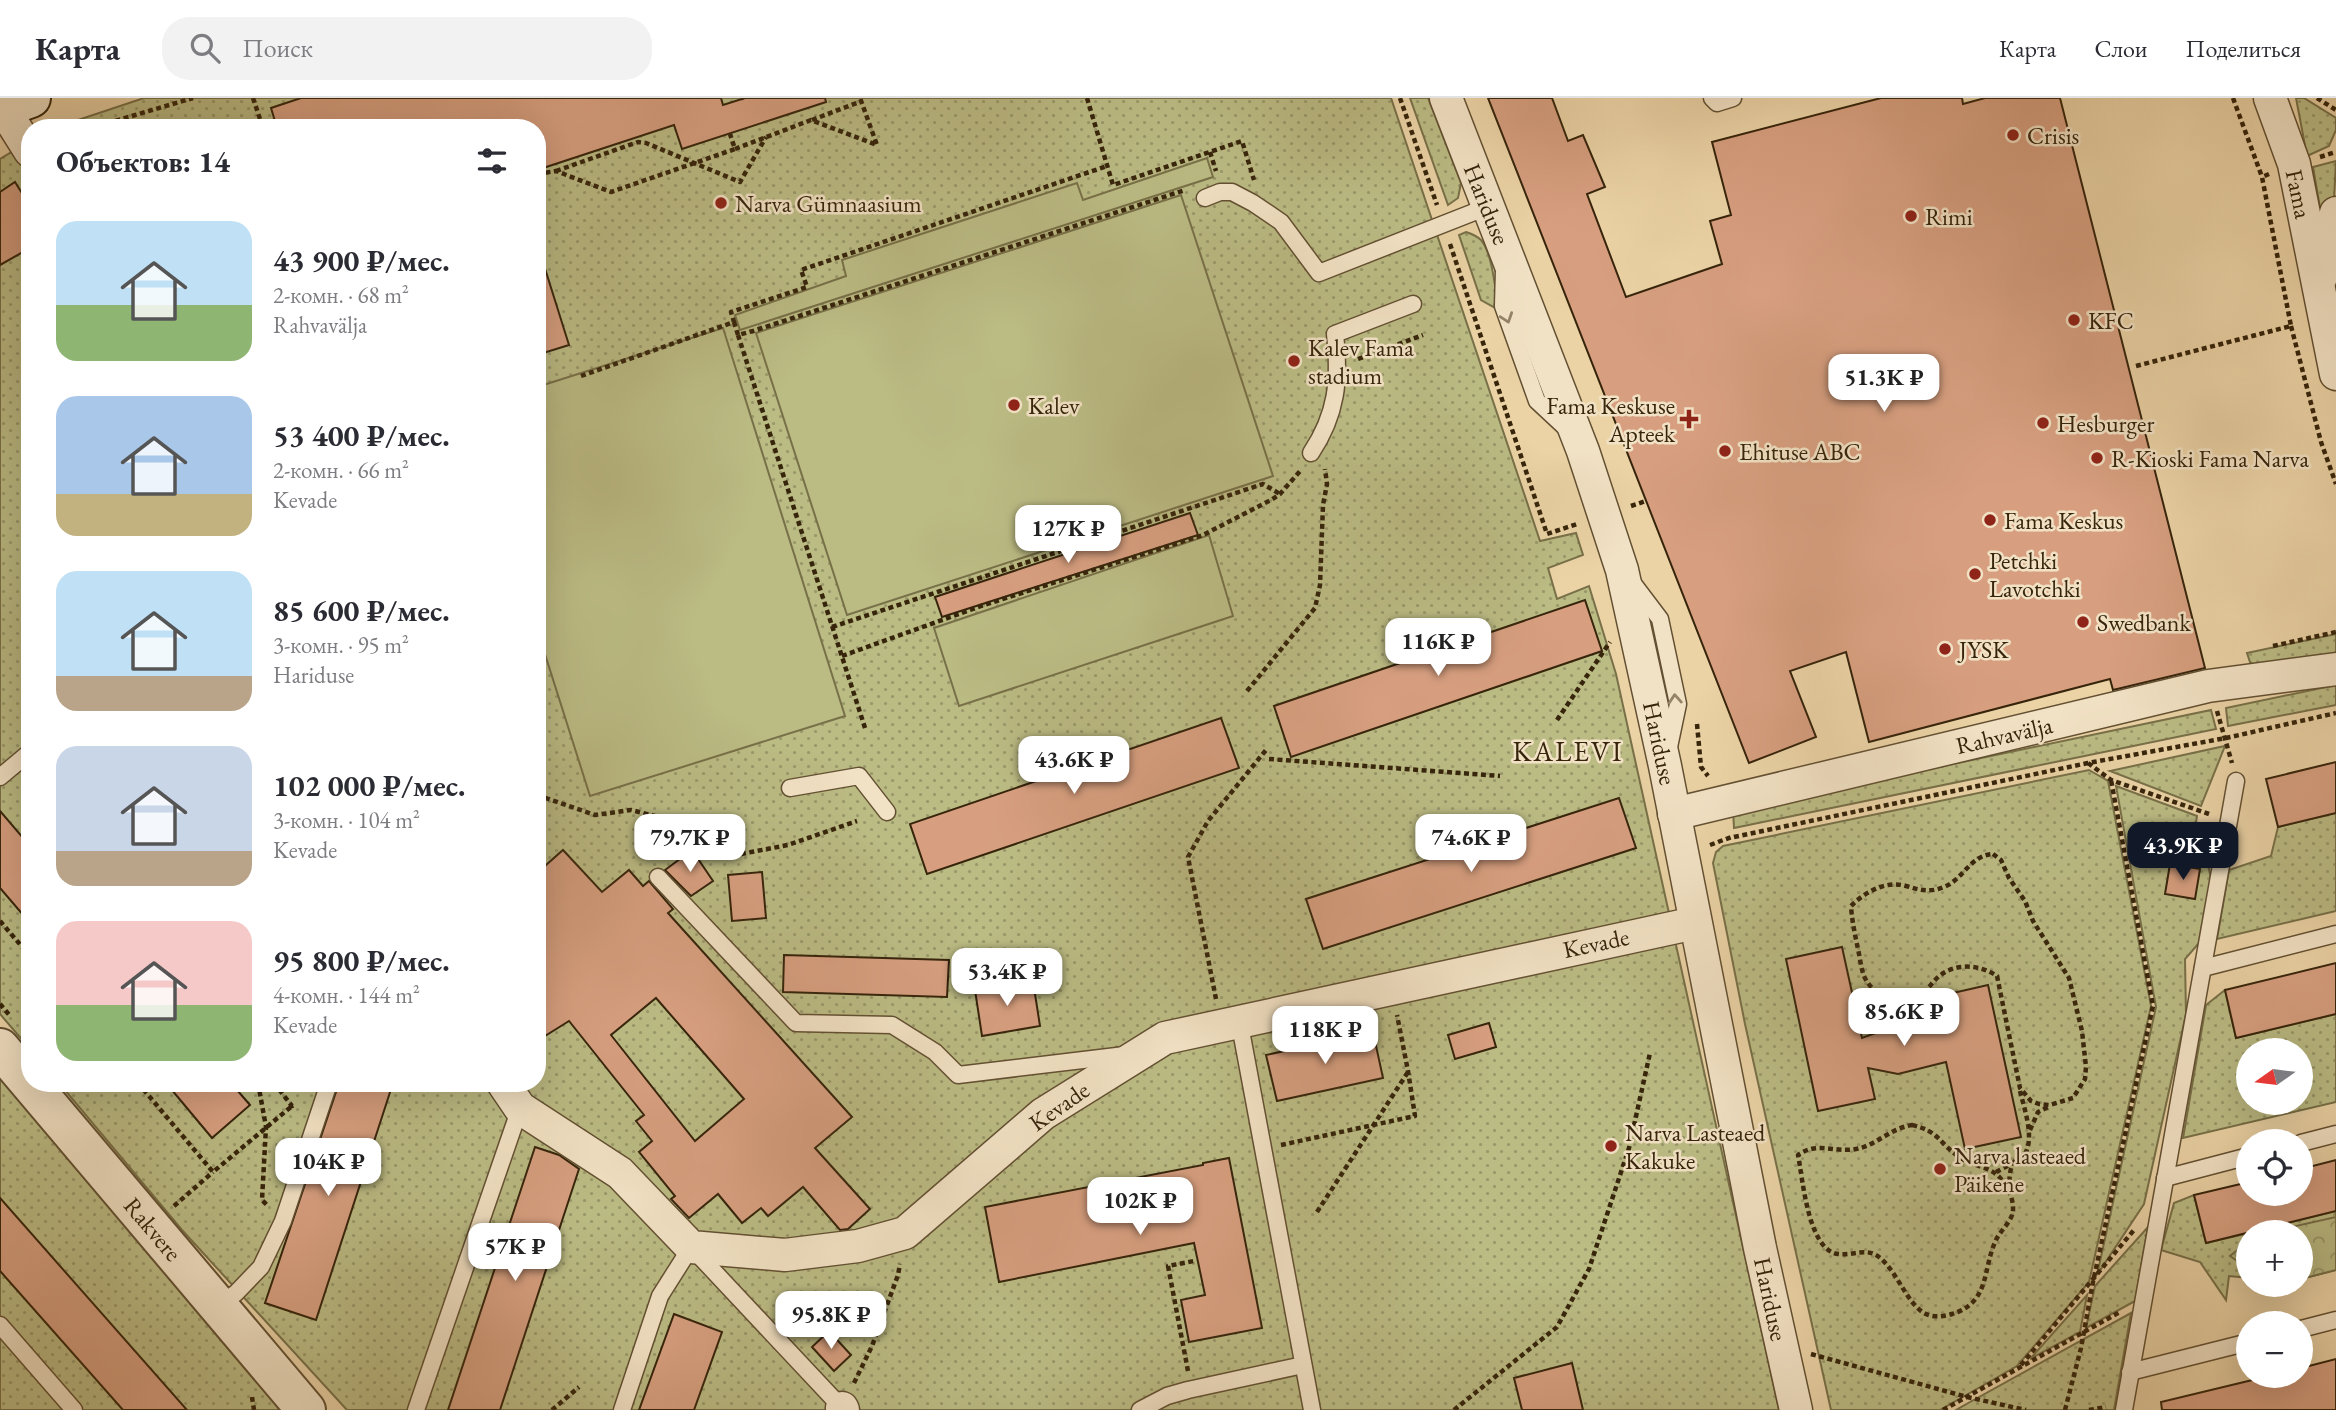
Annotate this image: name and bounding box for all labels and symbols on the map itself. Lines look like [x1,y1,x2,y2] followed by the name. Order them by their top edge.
[2027,120,2079,151] place label: Crisis
[2005,127,2021,143] marker: Crisis
[1457,159,1517,249] street label: Hariduse
[2279,167,2319,222] street label: Fama
[735,188,922,219] place label: Narva Gümnaasium
[713,195,729,211] marker: Narva Gümnaasium
[1925,201,1973,232] place label: Rimi
[1903,208,1919,224] marker: Rimi
[2088,305,2134,336] place label: KFC
[1499,311,1513,323] one-way arrow
[2066,312,2082,328] marker: KFC
[1308,332,1414,391] place label: Kalev Fama stadium
[1286,353,1302,369] marker: Kalev Fama stadium
[1819,354,1949,414] pin: 51.3K ₽
[1028,390,1080,421] place label: Kalev
[1546,390,1676,449] place label: Fama Keskuse Apteek
[1006,397,1022,413] marker: Kalev
[2057,408,2154,439] place label: Hesburger
[1681,411,1697,427] marker: Fama Keskuse Apteek
[2035,415,2051,431] marker: Hesburger
[1739,436,1861,467] place label: Ehituse ABC
[1717,443,1733,459] marker: Ehituse ABC
[2111,443,2309,474] place label: R-Kioski Fama Narva
[2089,450,2105,466] marker: R-Kioski Fama Narva
[1011,505,1125,565] pin: 127K ₽
[2004,505,2123,536] place label: Fama Keskus
[1982,512,1998,528] marker: Fama Keskus
[1989,545,2081,604] place label: Petchki Lavotchki
[1967,566,1983,582] marker: Petchki Lavotchki
[2097,607,2191,638] place label: Swedbank
[2075,614,2091,630] marker: Swedbank
[1381,618,1495,678] pin: 116K ₽
[1957,634,2009,665] place label: JYSK
[1937,641,1953,657] marker: JYSK
[1668,693,1683,704] one-way arrow
[1636,698,1684,788] street label: Hariduse
[1953,709,2056,761] street label: Rahvavälja
[1513,733,1623,769] district label: KALEVI
[1009,736,1139,796] pin: 43.6K ₽
[625,814,755,874] pin: 79.7K ₽
[1406,814,1536,874] pin: 74.6K ₽
[2118,822,2248,882] pin: 43.9K ₽
[1560,921,1632,965] street label: Kevade
[942,948,1072,1008] pin: 53.4K ₽
[1839,988,1969,1048] pin: 85.6K ₽
[1268,1006,1382,1066] pin: 118K ₽
[2236,1038,2314,1115] north arrow
[1023,1074,1095,1138] street label: Kevade
[1625,1117,1766,1176] place label: Narva Lasteaed Kakuke
[271,1138,385,1198] pin: 104K ₽
[1603,1138,1619,1154] marker: Narva Lasteaed Kakuke
[1954,1140,2087,1199] place label: Narva lasteaed Päikene
[1932,1161,1948,1177] marker: Narva lasteaed Päikene
[1083,1178,1197,1237] pin: 102K ₽
[117,1190,189,1268] street label: Rakvere
[466,1224,564,1283] pin: 57K ₽
[1747,1254,1795,1344] street label: Hariduse
[766,1292,896,1351] pin: 95.8K ₽

